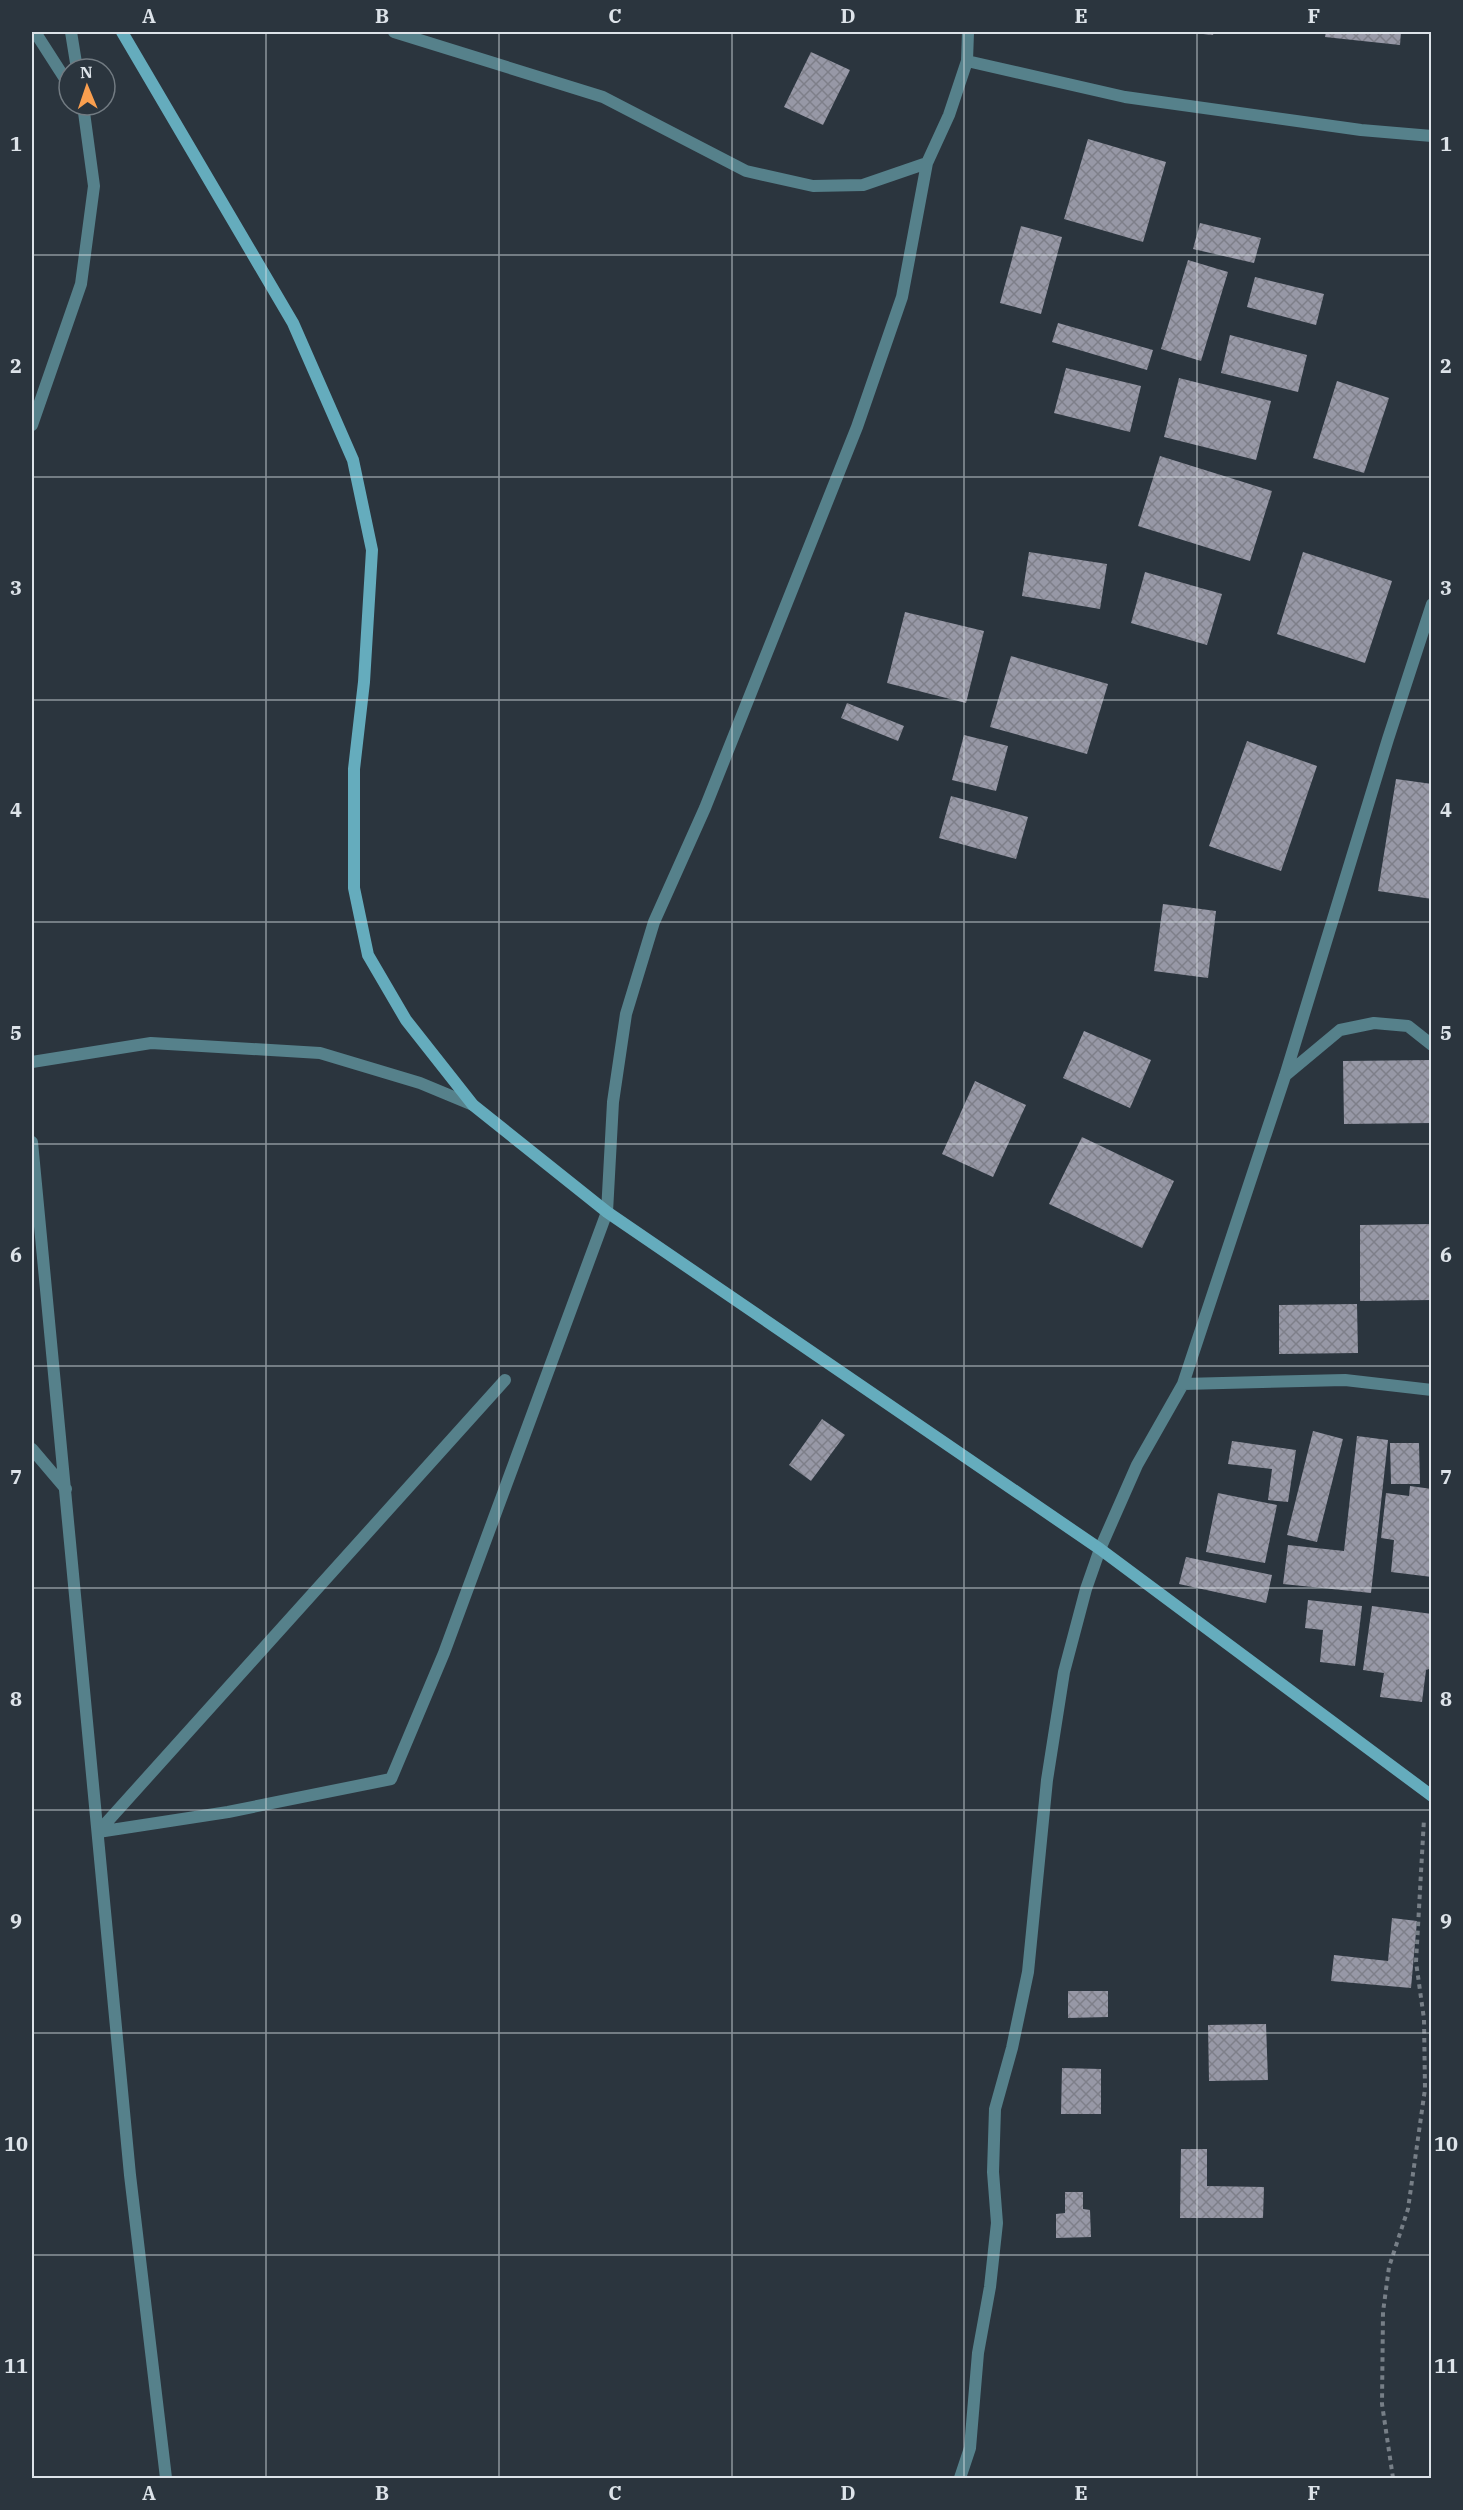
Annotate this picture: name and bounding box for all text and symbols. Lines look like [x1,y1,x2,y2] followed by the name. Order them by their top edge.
[142,2,156,29] text: A
[375,2,389,29] text: B
[608,2,622,29] text: C
[840,2,856,29] text: D
[1074,2,1088,29] text: E
[1308,2,1320,29] text: F
[57,57,117,117] north arrow
[80,62,93,82] text: N
[10,130,22,157] text: 1
[1440,130,1452,157] text: 1
[10,352,22,379] text: 2
[1440,352,1452,379] text: 2
[10,574,22,601] text: 3
[1440,574,1452,601] text: 3
[10,796,22,823] text: 4
[1440,796,1452,823] text: 4
[10,1019,22,1046] text: 5
[1440,1019,1452,1046] text: 5
[10,1241,22,1268] text: 6
[1440,1241,1452,1268] text: 6
[10,1463,22,1490] text: 7
[1440,1463,1452,1490] text: 7
[10,1685,22,1712] text: 8
[1440,1685,1452,1712] text: 8
[10,1907,22,1934] text: 9
[1440,1907,1452,1934] text: 9
[4,2130,28,2157] text: 10
[1434,2130,1458,2157] text: 10
[4,2352,28,2379] text: 11
[1434,2352,1458,2379] text: 11
[142,2479,156,2506] text: A
[375,2479,389,2506] text: B
[608,2479,622,2506] text: C
[840,2479,856,2506] text: D
[1074,2479,1088,2506] text: E
[1308,2479,1320,2506] text: F

